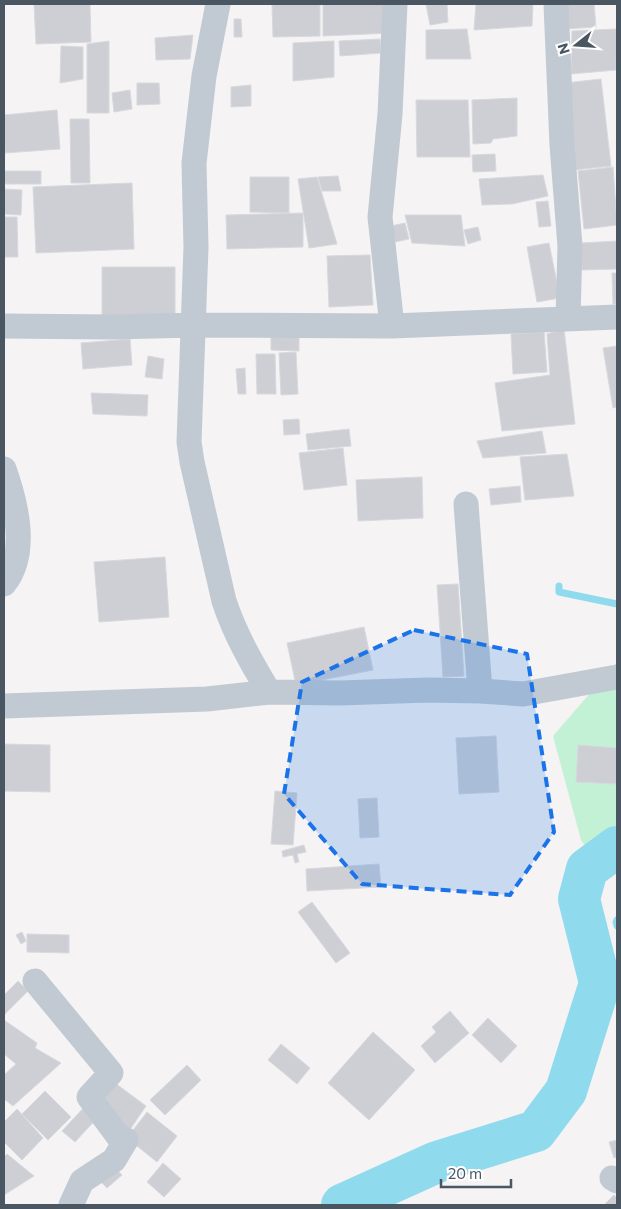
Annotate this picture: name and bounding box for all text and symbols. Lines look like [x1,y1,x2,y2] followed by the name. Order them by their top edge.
[551,20,601,70] north arrow
[553,41,573,56] text: N
[441,1156,511,1188] scale bar
[448,1164,482,1182] text: 20 m

